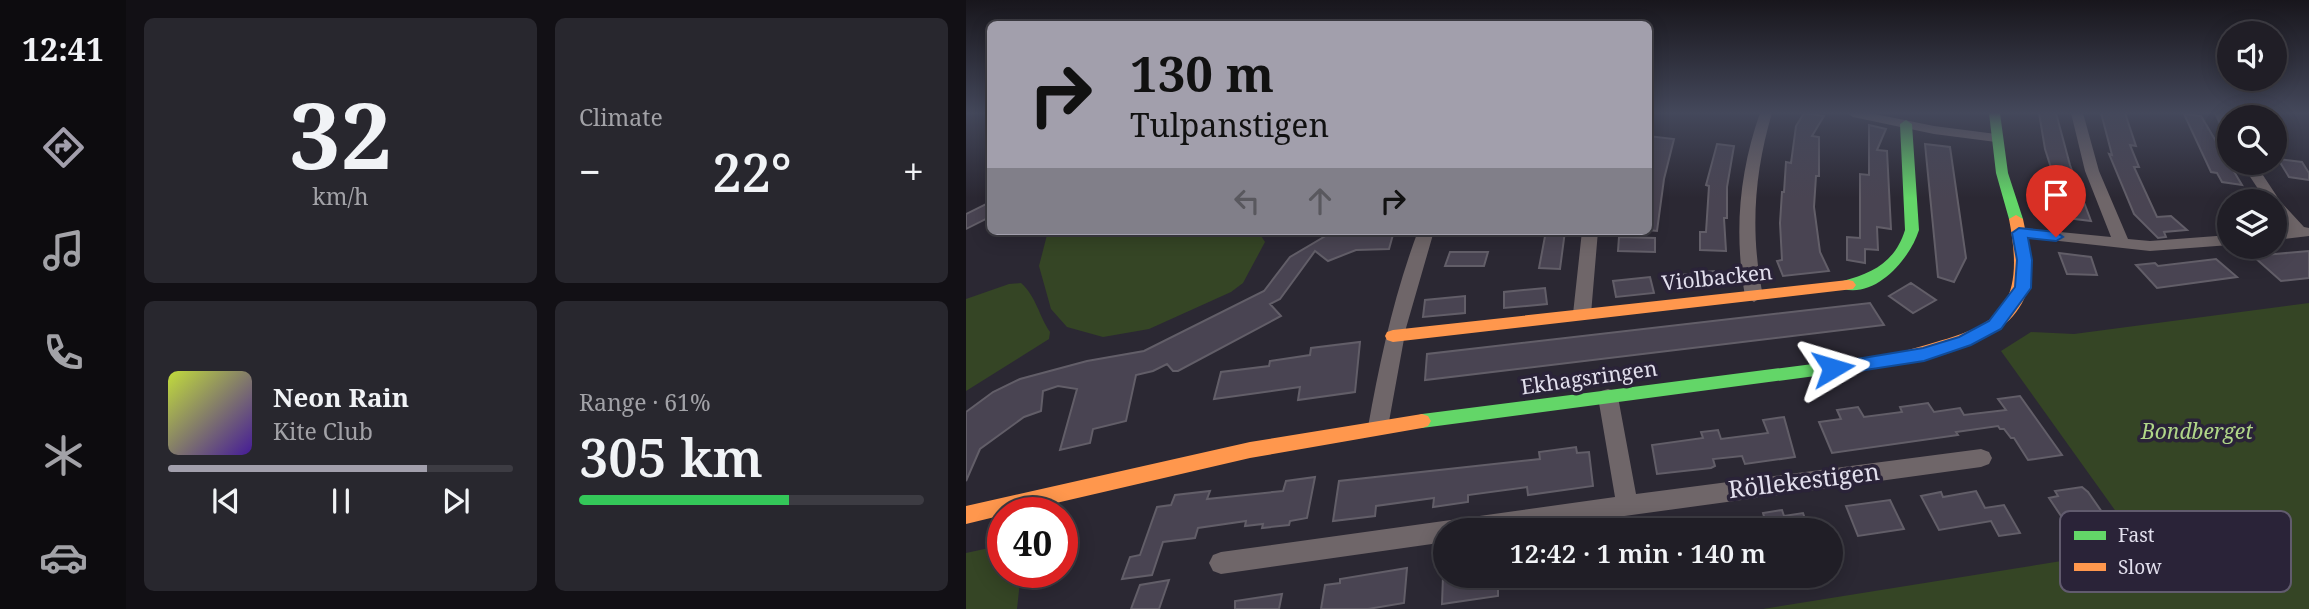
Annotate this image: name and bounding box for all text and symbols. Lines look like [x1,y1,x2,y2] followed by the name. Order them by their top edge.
[2217,21,2287,259] map controls
[2217,21,2287,91] button: sound
[22,27,104,70] text: 12:41
[1130,40,1274,106] text: 130 m
[1015,49,1106,140] icon: right
[289,72,392,196] text: 32
[579,101,663,133] text: Climate
[1130,103,1329,146] text: Tulpanstigen
[2217,105,2287,175] button: search
[39,123,88,172] icon: directions
[712,136,792,207] text: 22°
[579,145,601,197] text: −
[903,145,924,197] text: +
[2026,165,2086,237] pin
[2037,176,2075,214] icon: arrive
[312,180,369,212] text: km/h
[1228,182,1266,220] icon: left
[1301,182,1339,220] icon: ahead
[1374,182,1412,220] icon: right
[2217,189,2287,259] button: layers
[39,226,88,275] icon: music
[1660,257,1774,297] street label: Violbacken
[39,328,88,377] icon: phone
[1796,331,1870,405] position arrow
[1519,354,1659,400] street label: Ekhagsringen
[273,379,409,415] text: Neon Rain
[579,386,711,418] text: Range · 61%
[273,415,373,447] text: Kite Club
[2140,417,2253,445] park label: Bondberget
[579,421,763,492] text: 305 km
[39,431,88,480] icon: climate
[1726,454,1881,505] street label: Röllekestigen
[207,482,245,520] icon: previous
[322,482,360,520] icon: pause
[437,482,475,520] icon: next
[987,497,1078,588] speed limit sign: 40
[2060,511,2291,592] legend
[2118,522,2155,548] text: Fast
[39,533,88,582] icon: car
[1510,535,1766,571] text: 12:42 · 1 min · 140 m
[2118,554,2162,580] text: Slow

